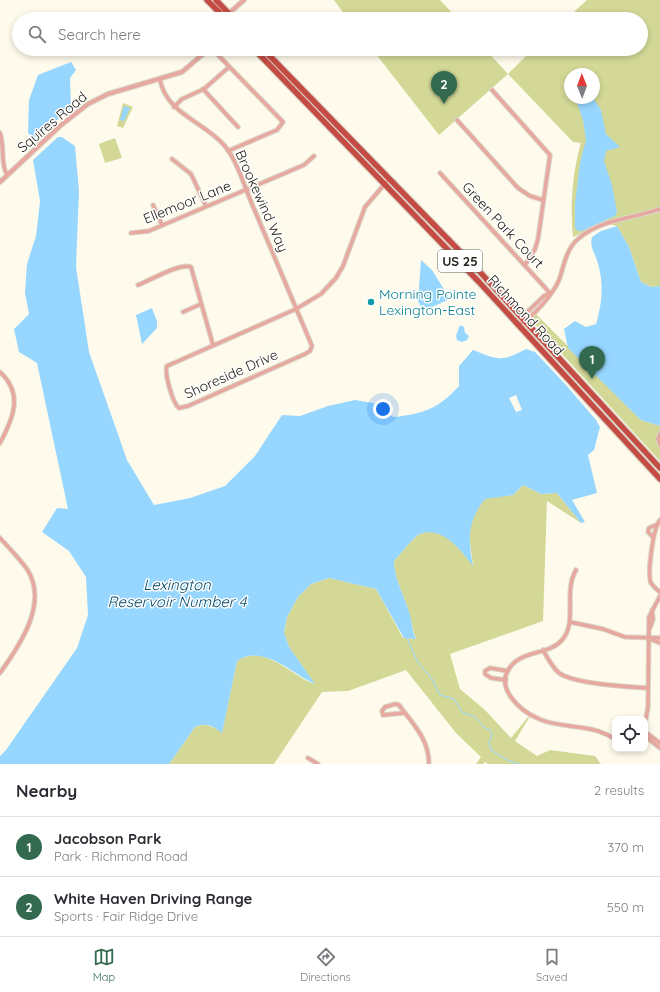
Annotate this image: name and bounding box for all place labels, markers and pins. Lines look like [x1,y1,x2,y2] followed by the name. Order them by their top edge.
[431,71,457,104] pin: 2
[379,285,477,319] place label: Morning Pointe Lexington-East
[366,297,376,307] marker: Morning Pointe Lexington-East
[579,346,605,379] pin: 1

